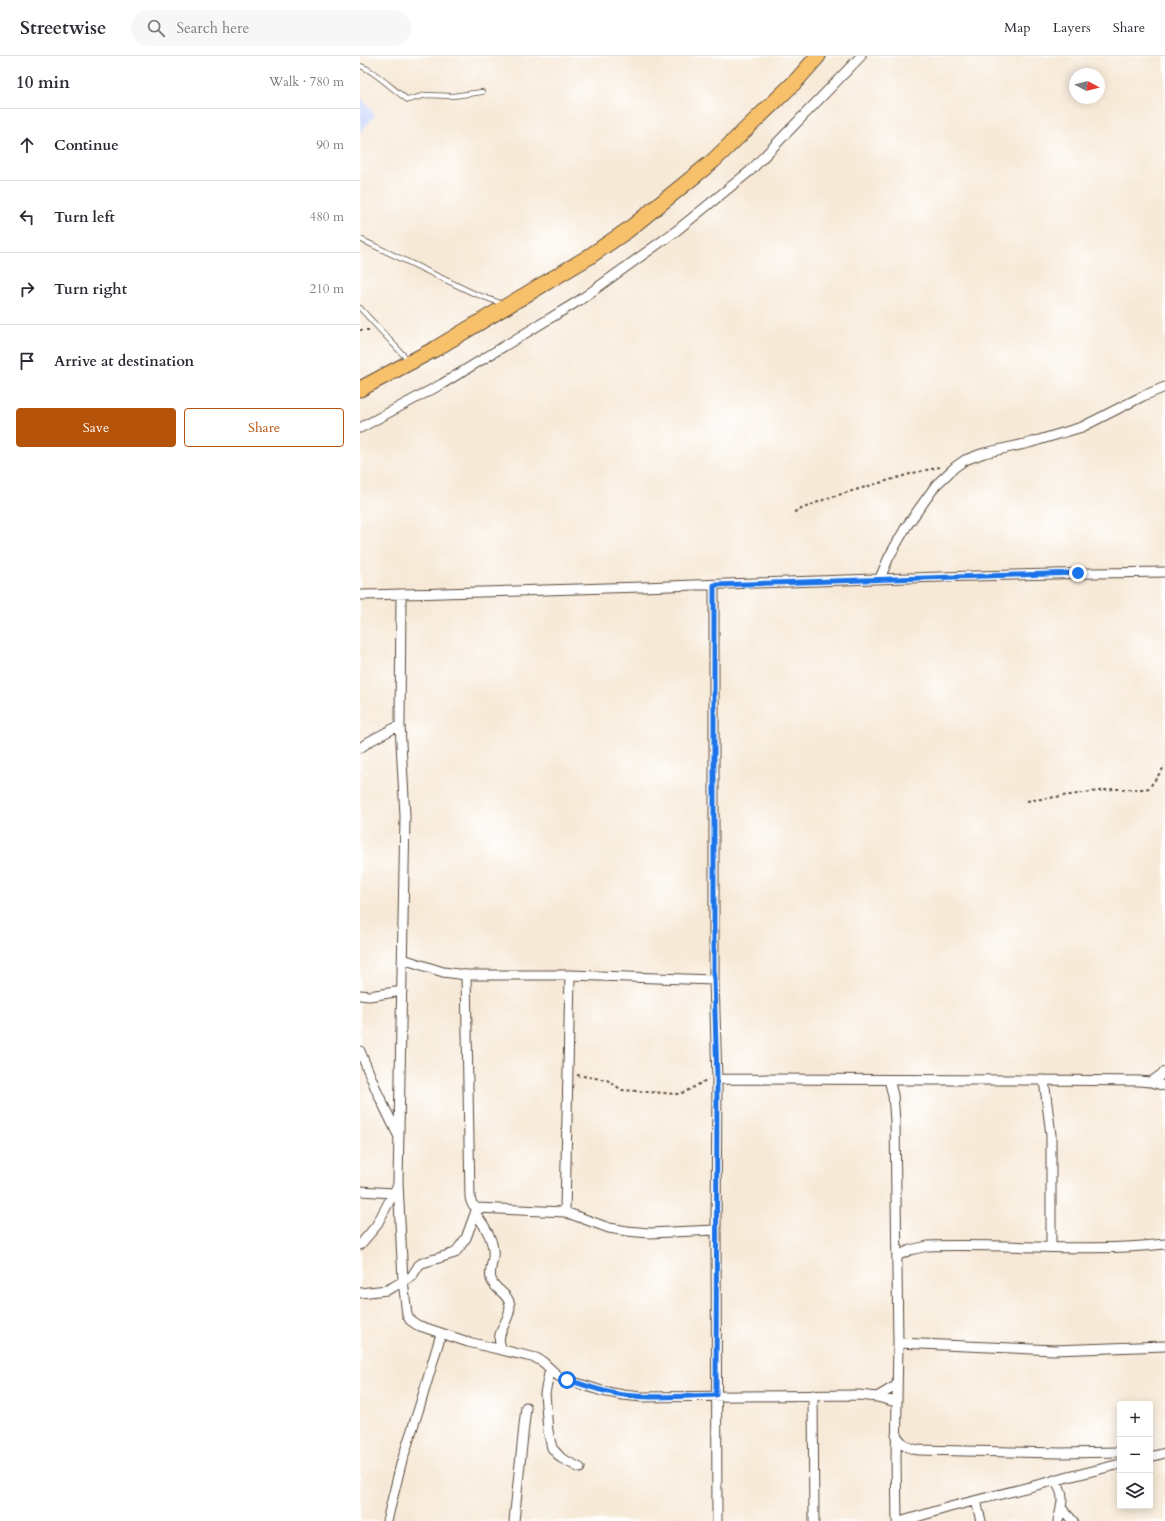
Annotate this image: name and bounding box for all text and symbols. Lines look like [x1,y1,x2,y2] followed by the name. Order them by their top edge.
[131,10,411,46] search box
[20,15,107,41] text: Streetwise
[145,17,167,39] icon: search
[177,18,249,38] text: Search here
[1004,18,1031,37] text: Map
[1053,18,1091,37] text: Layers
[1113,18,1145,37] text: Share
[1069,68,1105,104] north arrow
[16,71,70,94] text: 10 min
[269,73,344,91] text: Walk · 780 m
[16,134,38,156] icon: ahead
[54,135,119,155] text: Continue
[316,136,344,154] text: 90 m
[16,206,38,228] icon: left
[54,207,115,227] text: Turn left
[310,208,344,226] text: 480 m
[16,278,38,300] icon: right
[54,279,127,299] text: Turn right
[310,280,344,298] text: 210 m
[16,350,38,372] icon: arrive
[54,351,194,371] text: Arrive at destination
[16,408,176,447] button: Save
[184,408,344,447] button: Share
[1069,564,1087,582] route end
[558,1371,576,1389] route start
[1117,1401,1153,1509] map controls
[1117,1401,1153,1437] button: +
[1117,1437,1153,1473] button: −
[1117,1473,1153,1509] button: layers

